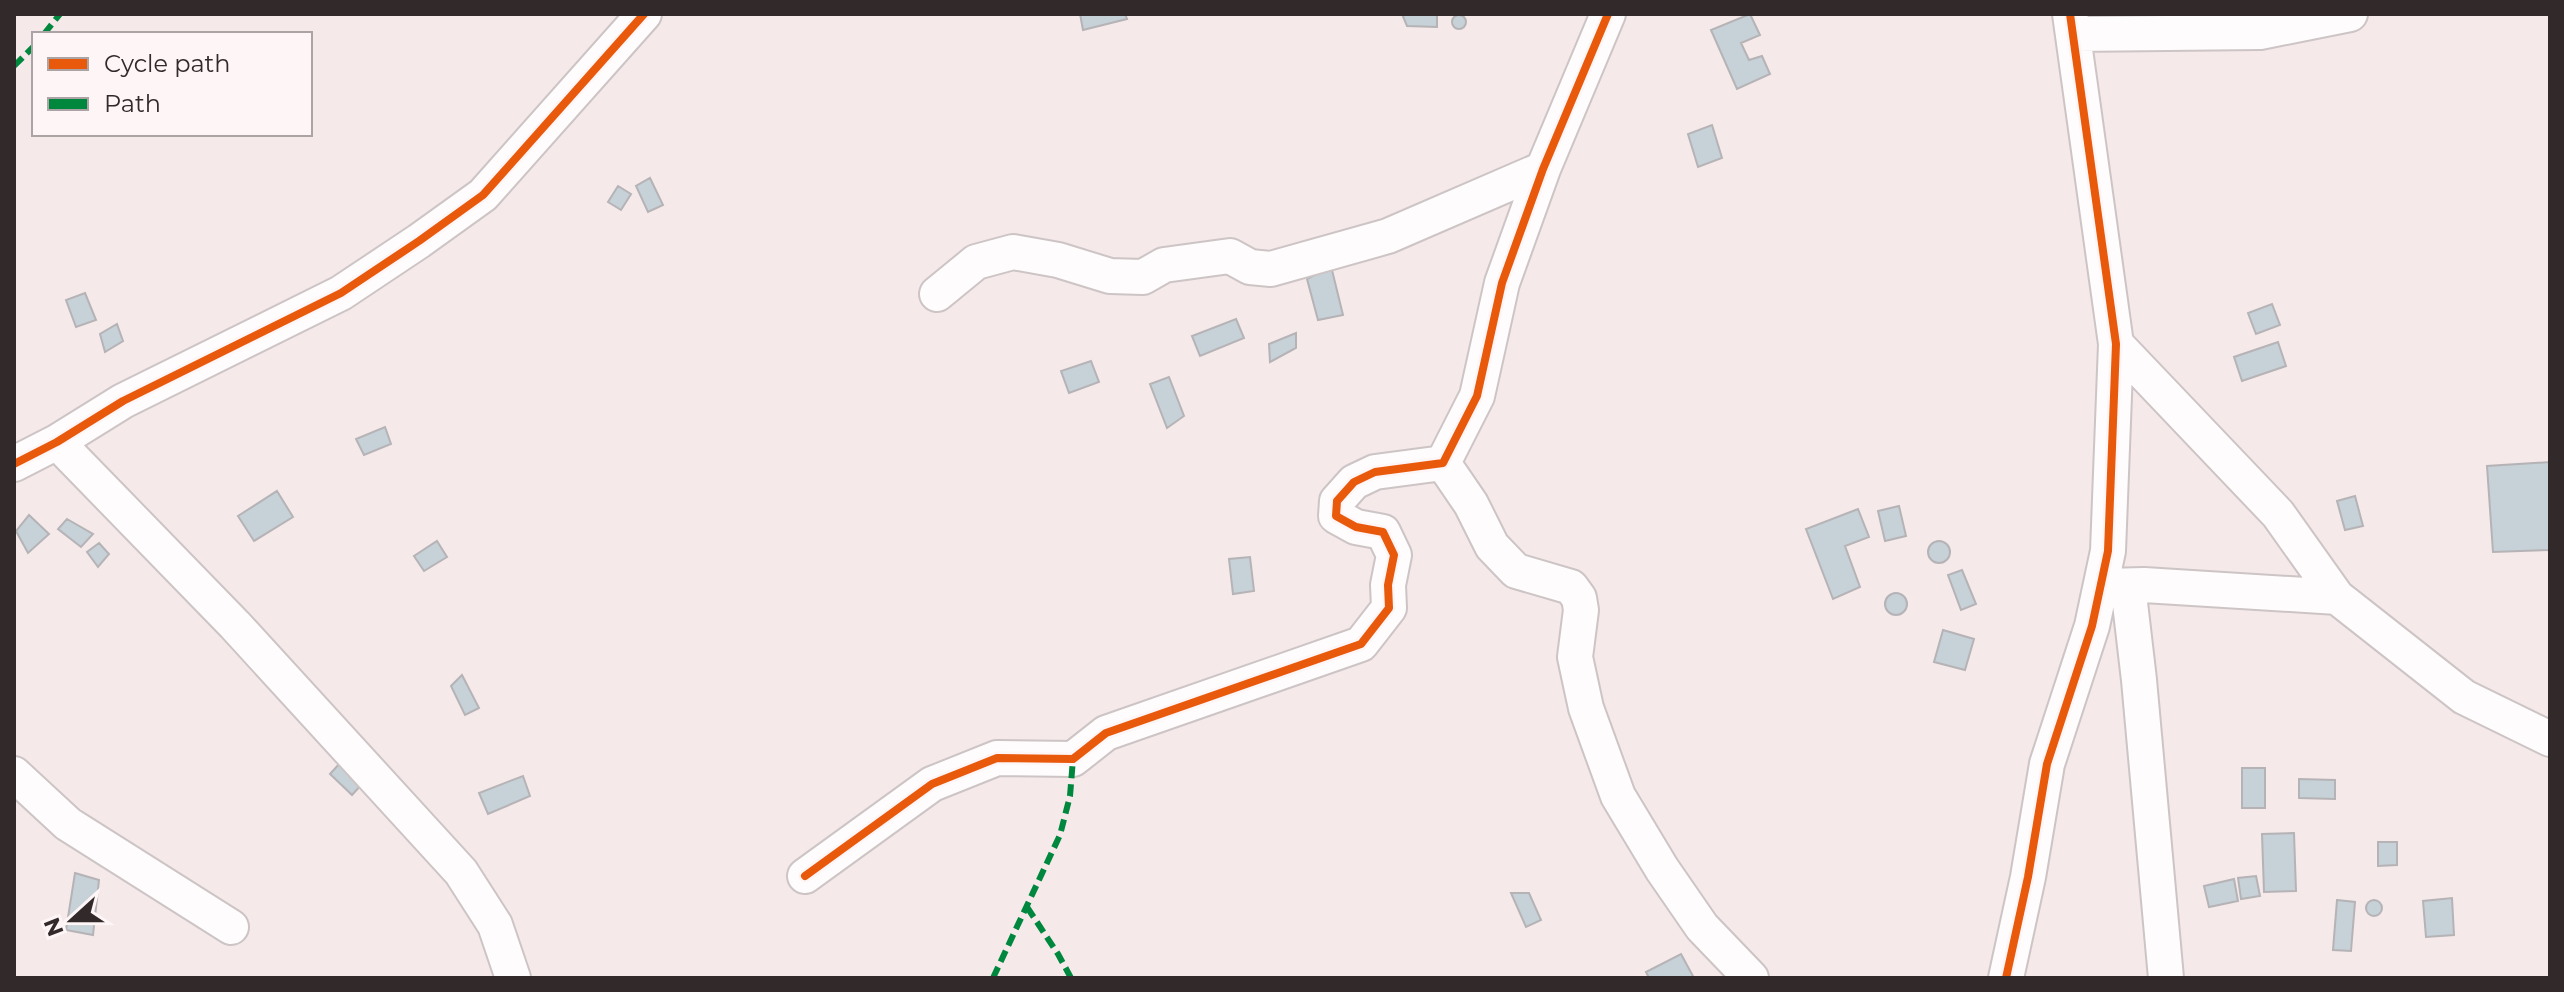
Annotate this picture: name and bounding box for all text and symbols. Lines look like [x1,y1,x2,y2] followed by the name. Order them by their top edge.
[32,32,312,136] legend
[104,49,231,78] text: Cycle path
[104,89,161,118] text: Path
[32,880,112,960] north arrow
[38,914,70,940] text: N

